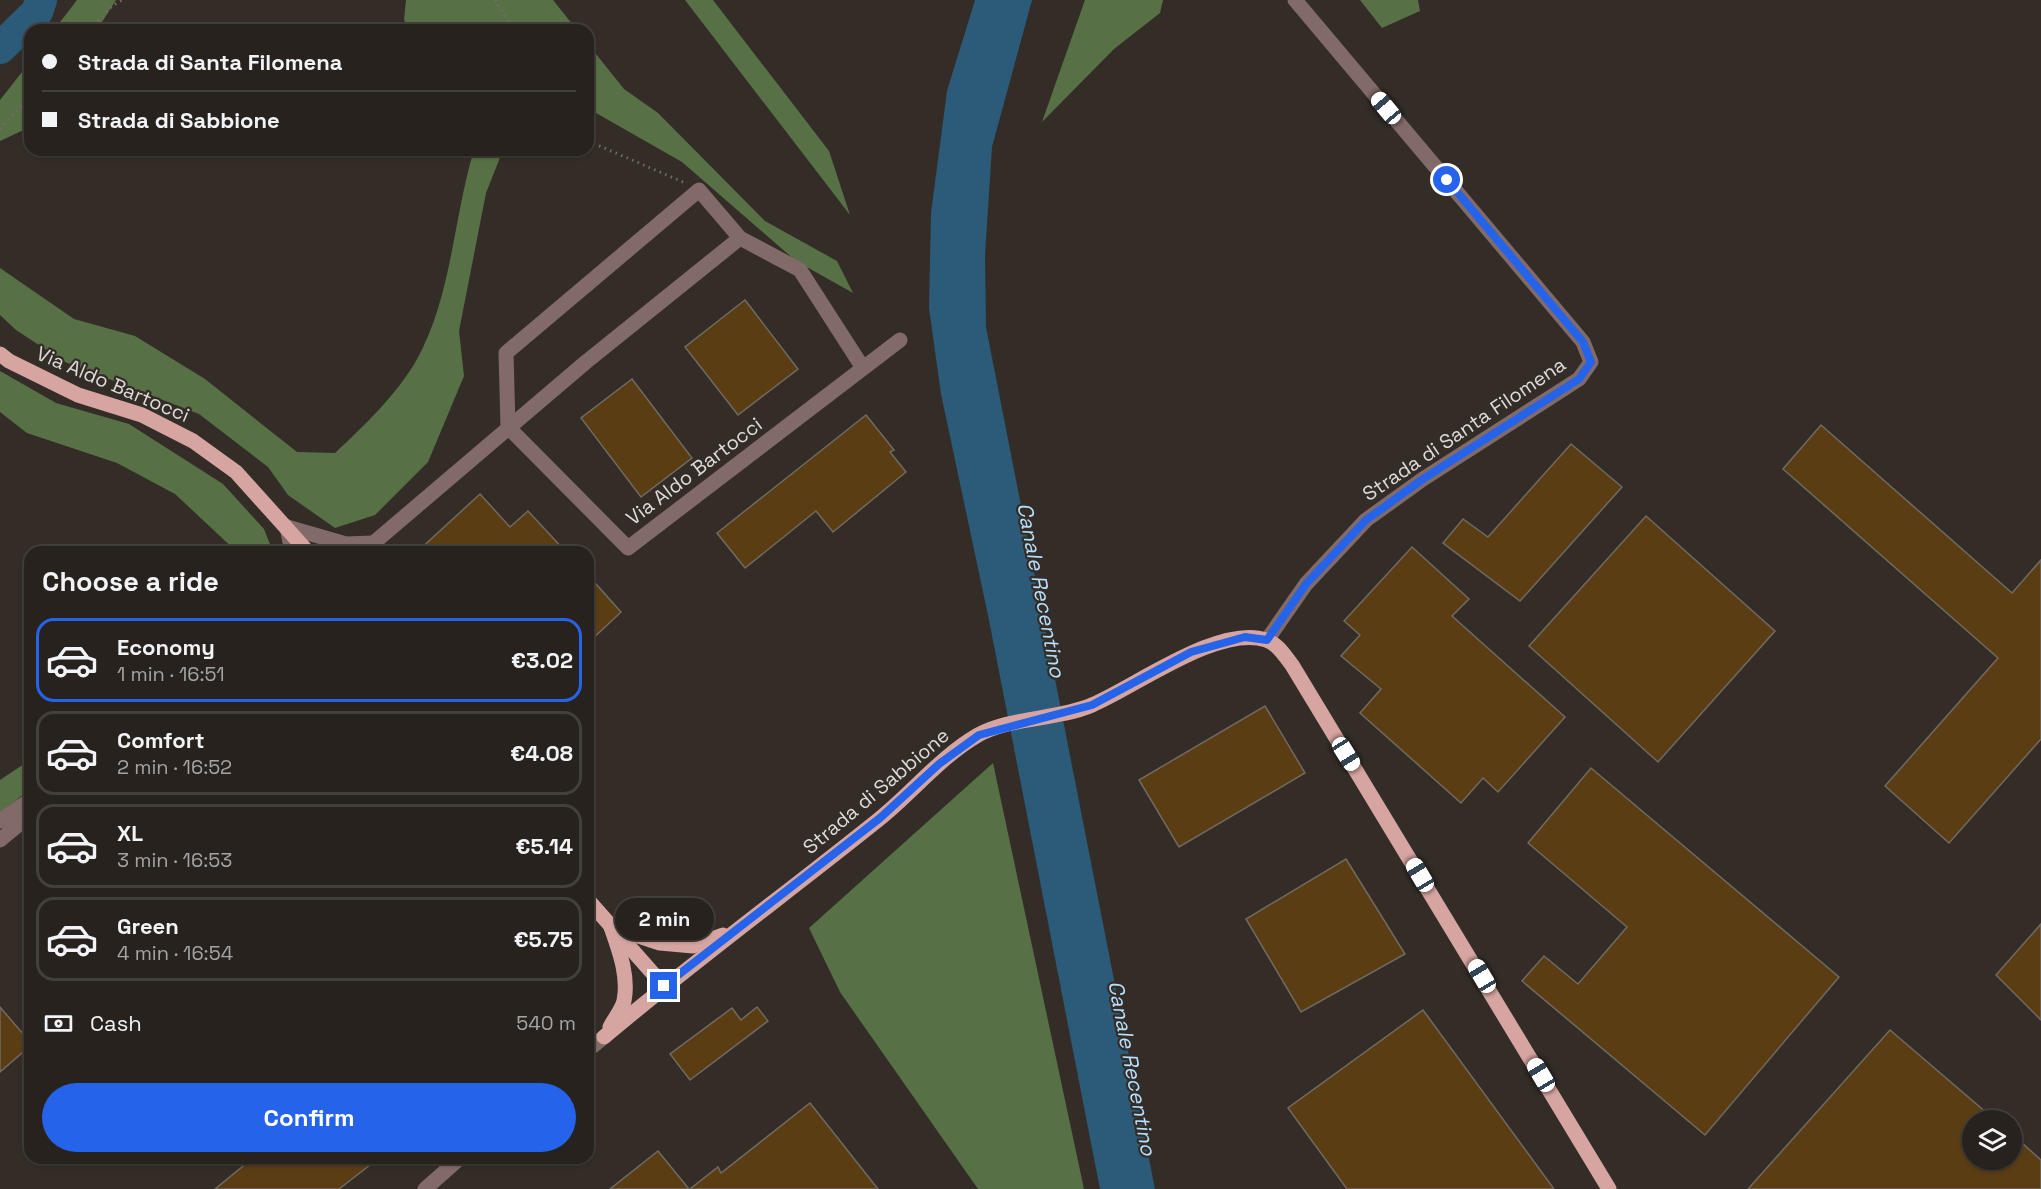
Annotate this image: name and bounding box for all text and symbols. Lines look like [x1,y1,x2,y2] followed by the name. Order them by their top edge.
[78,48,342,76] text: Strada di Santa Filomena
[1368,88,1404,128] car
[78,106,280,134] text: Strada di Sabbione
[1433,166,1460,193] route start
[33,340,193,428] street label: Via Aldo Bartocci
[1357,351,1571,507] street label: Strada di Santa Filomena
[621,411,767,531] street label: Via Aldo Bartocci
[1011,500,1072,681] water label: Canale Recentino
[42,564,219,599] text: Choose a ride
[45,633,99,687] icon: car
[117,633,215,661] text: Economy
[511,646,573,674] text: €3.02
[117,661,225,687] text: 1 min · 16:51
[797,722,955,860] street label: Strada di Sabbione
[45,726,99,780] icon: car
[117,726,205,754] text: Comfort
[1329,734,1363,774] car
[510,739,573,767] text: €4.08
[117,754,232,780] text: 2 min · 16:52
[45,819,99,873] icon: car
[117,819,143,847] text: XL
[516,832,573,860] text: €5.14
[117,847,232,873] text: 3 min · 16:53
[1403,855,1437,895] car
[614,899,714,941] callout: 2 min
[639,906,690,932] text: 2 min
[45,912,99,966] icon: car
[117,912,179,940] text: Green
[514,925,573,953] text: €5.75
[117,940,233,966] text: 4 min · 16:54
[1465,956,1499,996] car
[650,972,677,999] route end
[1102,978,1163,1159] water label: Canale Recentino
[42,1007,75,1040] icon: cash
[90,1009,142,1037] text: Cash
[516,1010,576,1036] text: 540 m
[1524,1055,1558,1095] car
[42,1083,576,1152] button: Confirm
[1962,1110,2022,1170] map controls
[1962,1110,2022,1170] button: layers

